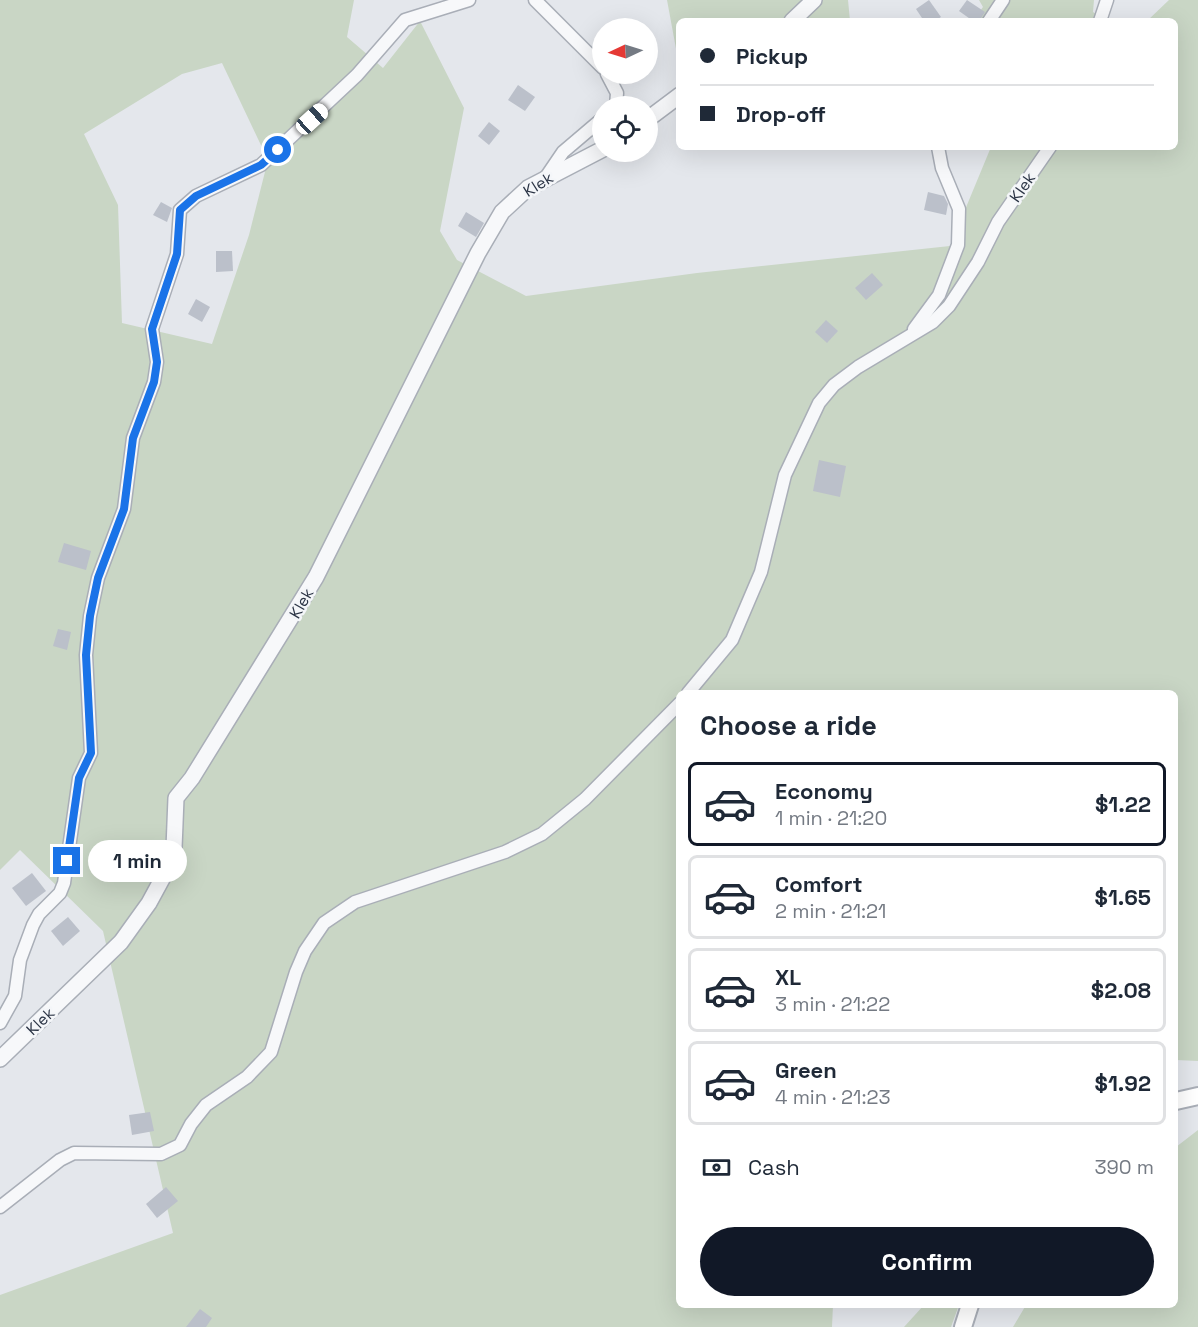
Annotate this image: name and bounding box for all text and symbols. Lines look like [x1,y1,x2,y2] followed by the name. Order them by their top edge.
[592,18,658,84] north arrow
[592,18,658,162] map controls
[736,42,808,70] text: Pickup
[592,96,658,162] button: locate
[293,100,331,138] car
[736,100,826,128] text: Drop-off
[264,136,291,163] route start
[519,167,558,202] street label: Klek
[1005,168,1040,206] street label: Klek
[284,584,319,622] street label: Klek
[700,708,877,743] text: Choose a ride
[703,777,757,831] icon: car
[775,777,873,805] text: Economy
[1095,790,1151,818] text: $1.22
[775,805,887,831] text: 1 min · 21:20
[88,840,187,882] callout: 1 min
[53,847,80,874] route end
[113,848,162,874] text: 1 min
[703,870,757,924] icon: car
[775,870,863,898] text: Comfort
[1095,883,1151,911] text: $1.65
[775,898,886,924] text: 2 min · 21:21
[703,963,757,1017] icon: car
[775,963,801,991] text: XL
[1091,976,1151,1004] text: $2.08
[775,991,890,1017] text: 3 min · 21:22
[22,1003,59,1040] street label: Klek
[703,1056,757,1110] icon: car
[775,1056,837,1084] text: Green
[1095,1069,1151,1097] text: $1.92
[775,1084,891,1110] text: 4 min · 21:23
[700,1151,733,1184] icon: cash
[748,1153,800,1181] text: Cash
[1095,1154,1154,1180] text: 390 m
[700,1227,1154,1296] button: Confirm

